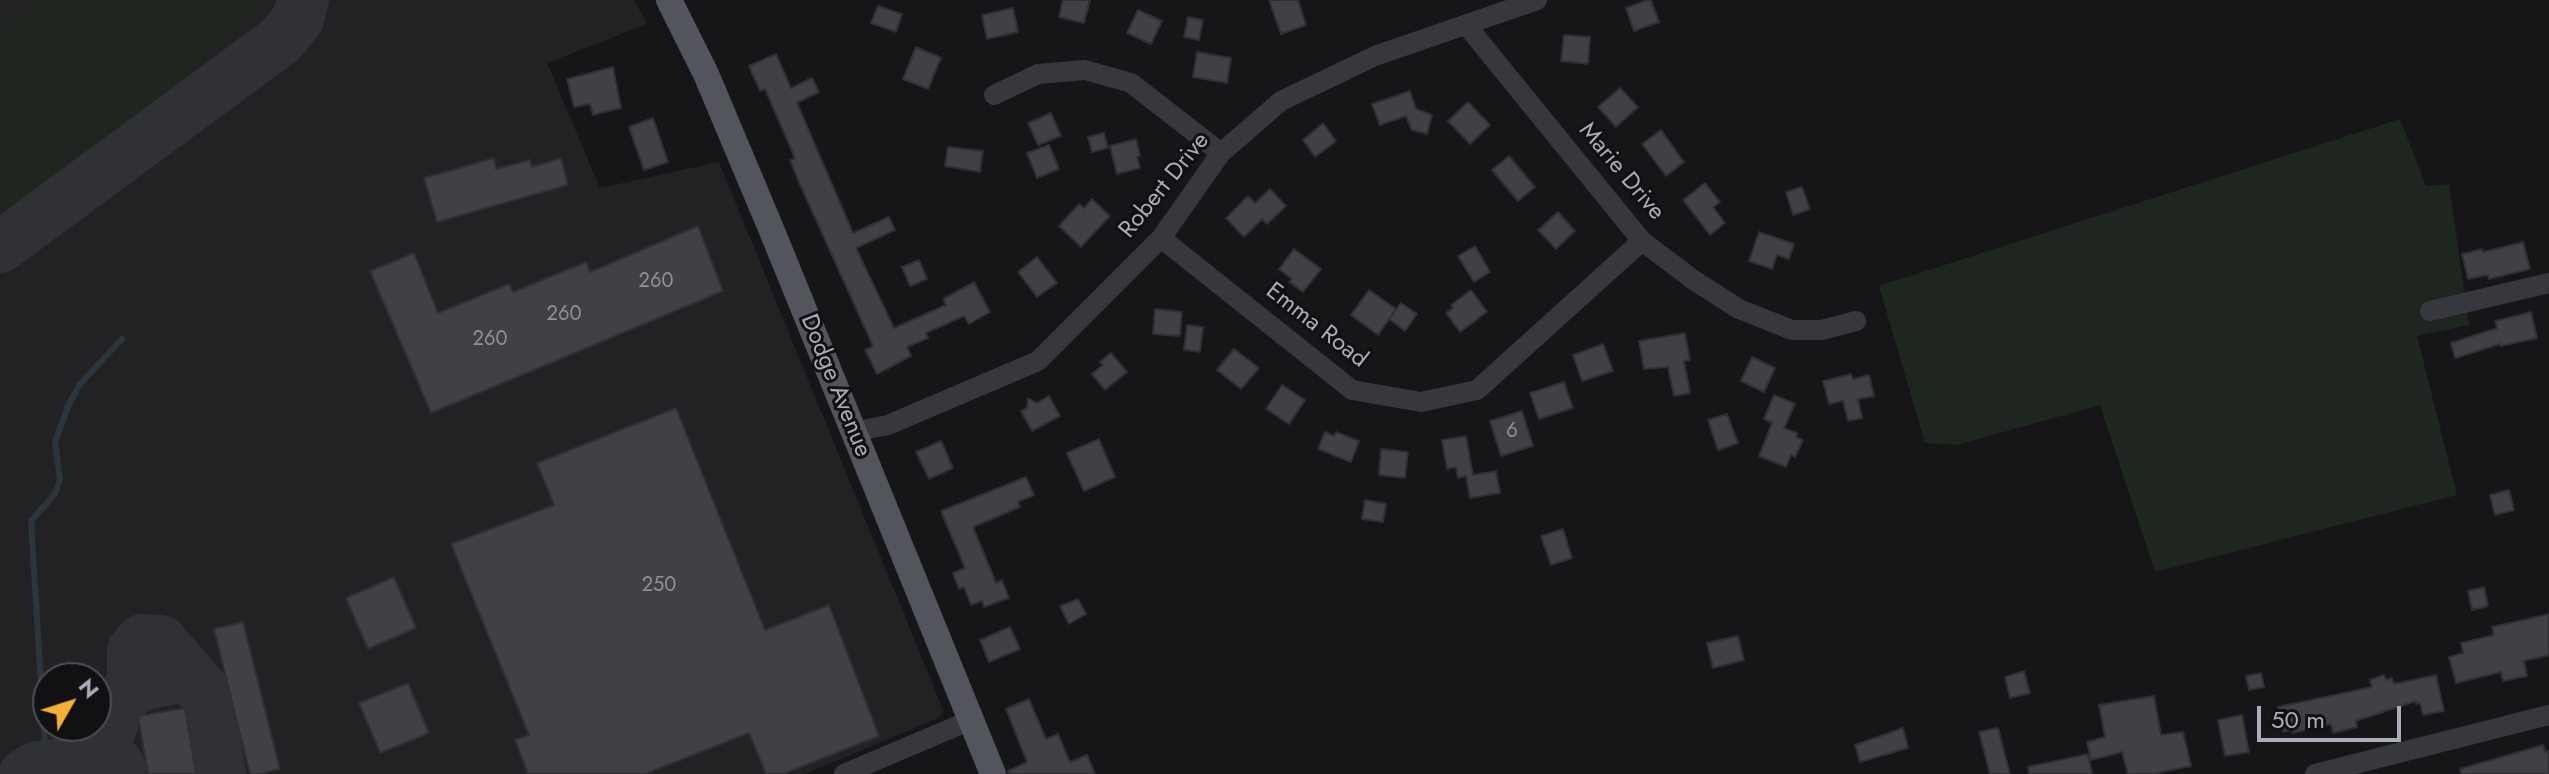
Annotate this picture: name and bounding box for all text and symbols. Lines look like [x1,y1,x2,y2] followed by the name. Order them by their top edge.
[1572,117,1670,227] street label: Marie Drive
[1114,128,1216,244] street label: Robert Drive
[639,270,673,294] house number: 260
[1259,277,1373,375] street label: Emma Road
[547,303,581,327] house number: 260
[793,311,877,461] street label: Dodge Avenue
[473,328,507,352] house number: 260
[1506,420,1518,444] house number: 6
[642,574,676,598] house number: 250
[32,662,112,742] north arrow
[71,671,107,705] text: N
[2261,690,2405,740] scale bar
[2271,702,2325,737] text: 50 m

